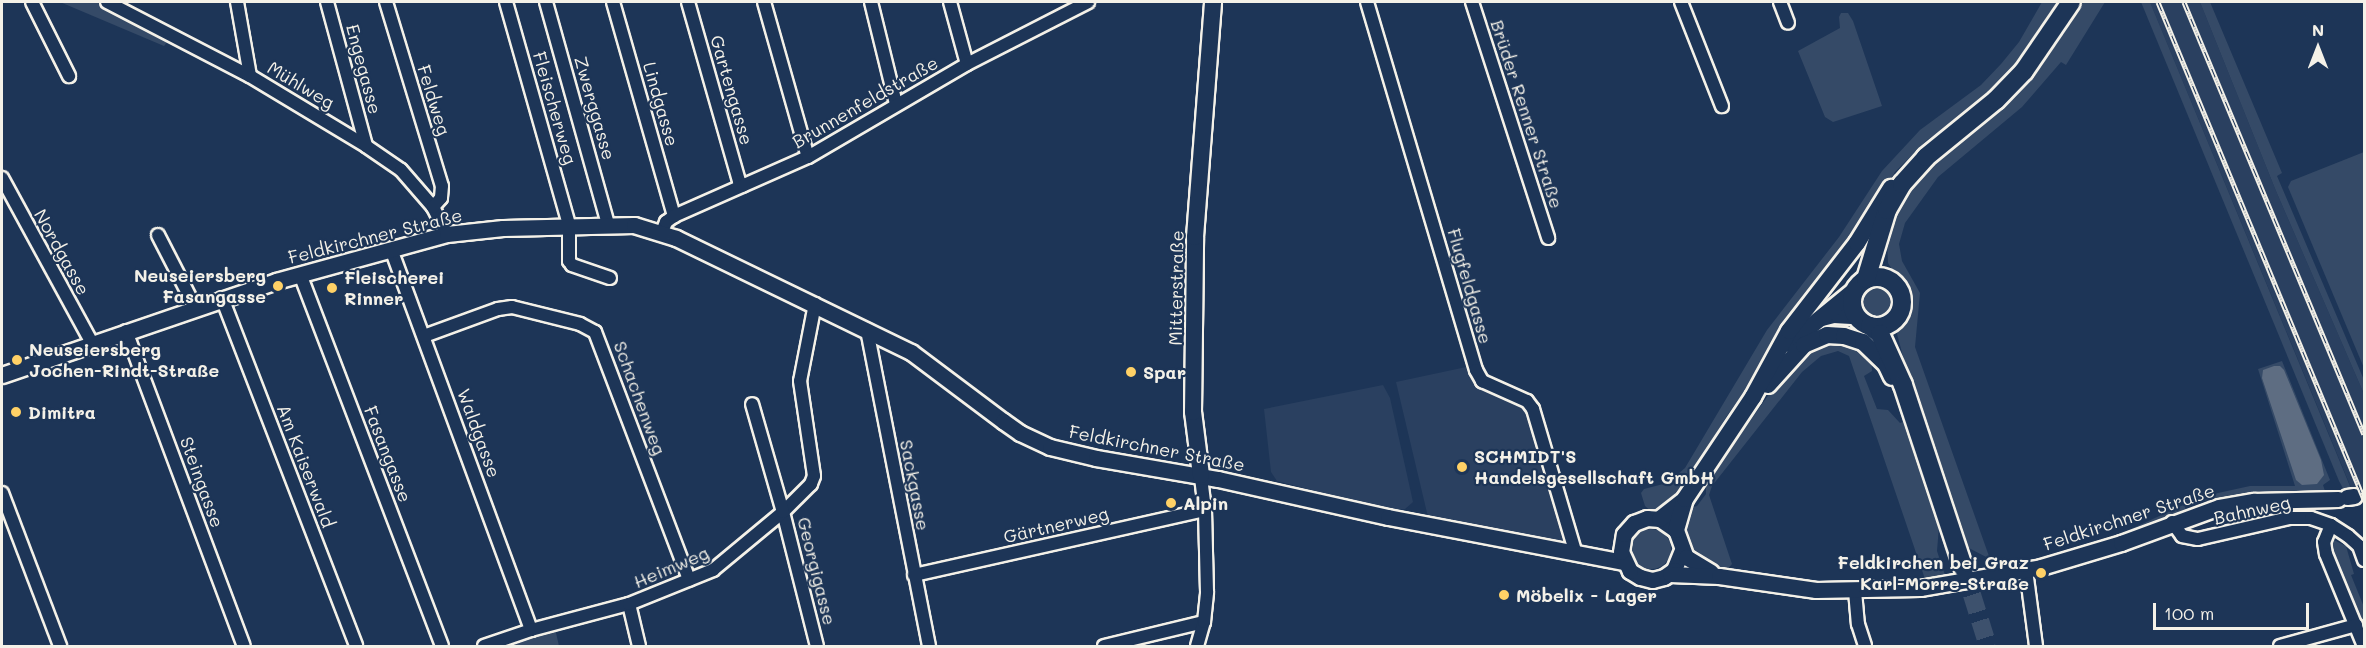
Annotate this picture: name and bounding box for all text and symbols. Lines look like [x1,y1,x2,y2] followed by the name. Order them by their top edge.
[1486,17,1568,211] street label: Brüder Renner Straße
[2288,18,2348,78] north arrow
[2312,19,2324,40] text: N
[342,22,386,116] street label: Engegasse
[706,33,758,147] street label: Gartengasse
[529,49,581,167] street label: Fleischerweg
[788,51,942,153] street label: Brunnenfeldstraße
[570,54,620,162] street label: Zwerggasse
[264,57,338,113] street label: Mühlweg
[639,59,683,149] street label: Lindgasse
[413,62,455,138] street label: Feldweg
[286,204,464,268] street label: Feldkirchner Straße
[30,205,94,299] street label: Nordgasse
[1443,226,1497,346] street label: Flugfeldgasse
[1164,230,1188,346] street label: Mitterstraße
[134,265,266,308] place label: Neuseiersberg Fasangasse
[344,267,444,310] place label: Fleischerei Rinner
[271,279,285,293] marker: Neuseiersberg Fasangasse
[325,281,339,295] marker: Fleischerei Rinner
[609,338,671,458] street label: Schachenweg
[29,339,219,382] place label: Neuseiersberg Jochen-Rindt-Straße
[10,353,24,367] marker: Neuseiersberg Jochen-Rindt-Straße
[1143,361,1186,383] place label: Spar
[1124,365,1138,379] marker: Spar
[453,385,505,481] street label: Waldgasse
[28,401,96,423] place label: Dimitra
[273,401,339,531] street label: Am Kaiserwald
[360,403,416,505] street label: Fasangasse
[9,405,23,419] marker: Dimitra
[1067,420,1247,476] street label: Feldkirchner Straße
[176,434,228,530] street label: Steingasse
[896,438,934,532] street label: Sackgasse
[1474,446,1715,488] place label: SCHMIDT'S Handelsgesellschaft GmbH
[1455,460,1469,474] marker: SCHMIDT'S Handelsgesellschaft GmbH
[2041,479,2217,555] street label: Feldkirchner Straße
[2212,491,2292,529] street label: Bahnweg
[1183,492,1228,514] place label: Alpin
[1164,496,1178,510] marker: Alpin
[1001,502,1111,548] street label: Gärtnerweg
[793,515,841,627] street label: Georgigasse
[630,542,712,592] street label: Heimweg
[1837,552,2029,594] place label: Feldkirchen bei Graz Karl-Morre-Straße
[2034,566,2048,580] marker: Feldkirchen bei Graz Karl-Morre-Straße
[1516,584,1657,606] place label: Möbelix - Lager
[1497,588,1511,602] marker: Möbelix - Lager
[2156,591,2312,629] scale bar
[2164,601,2214,625] text: 100 m

